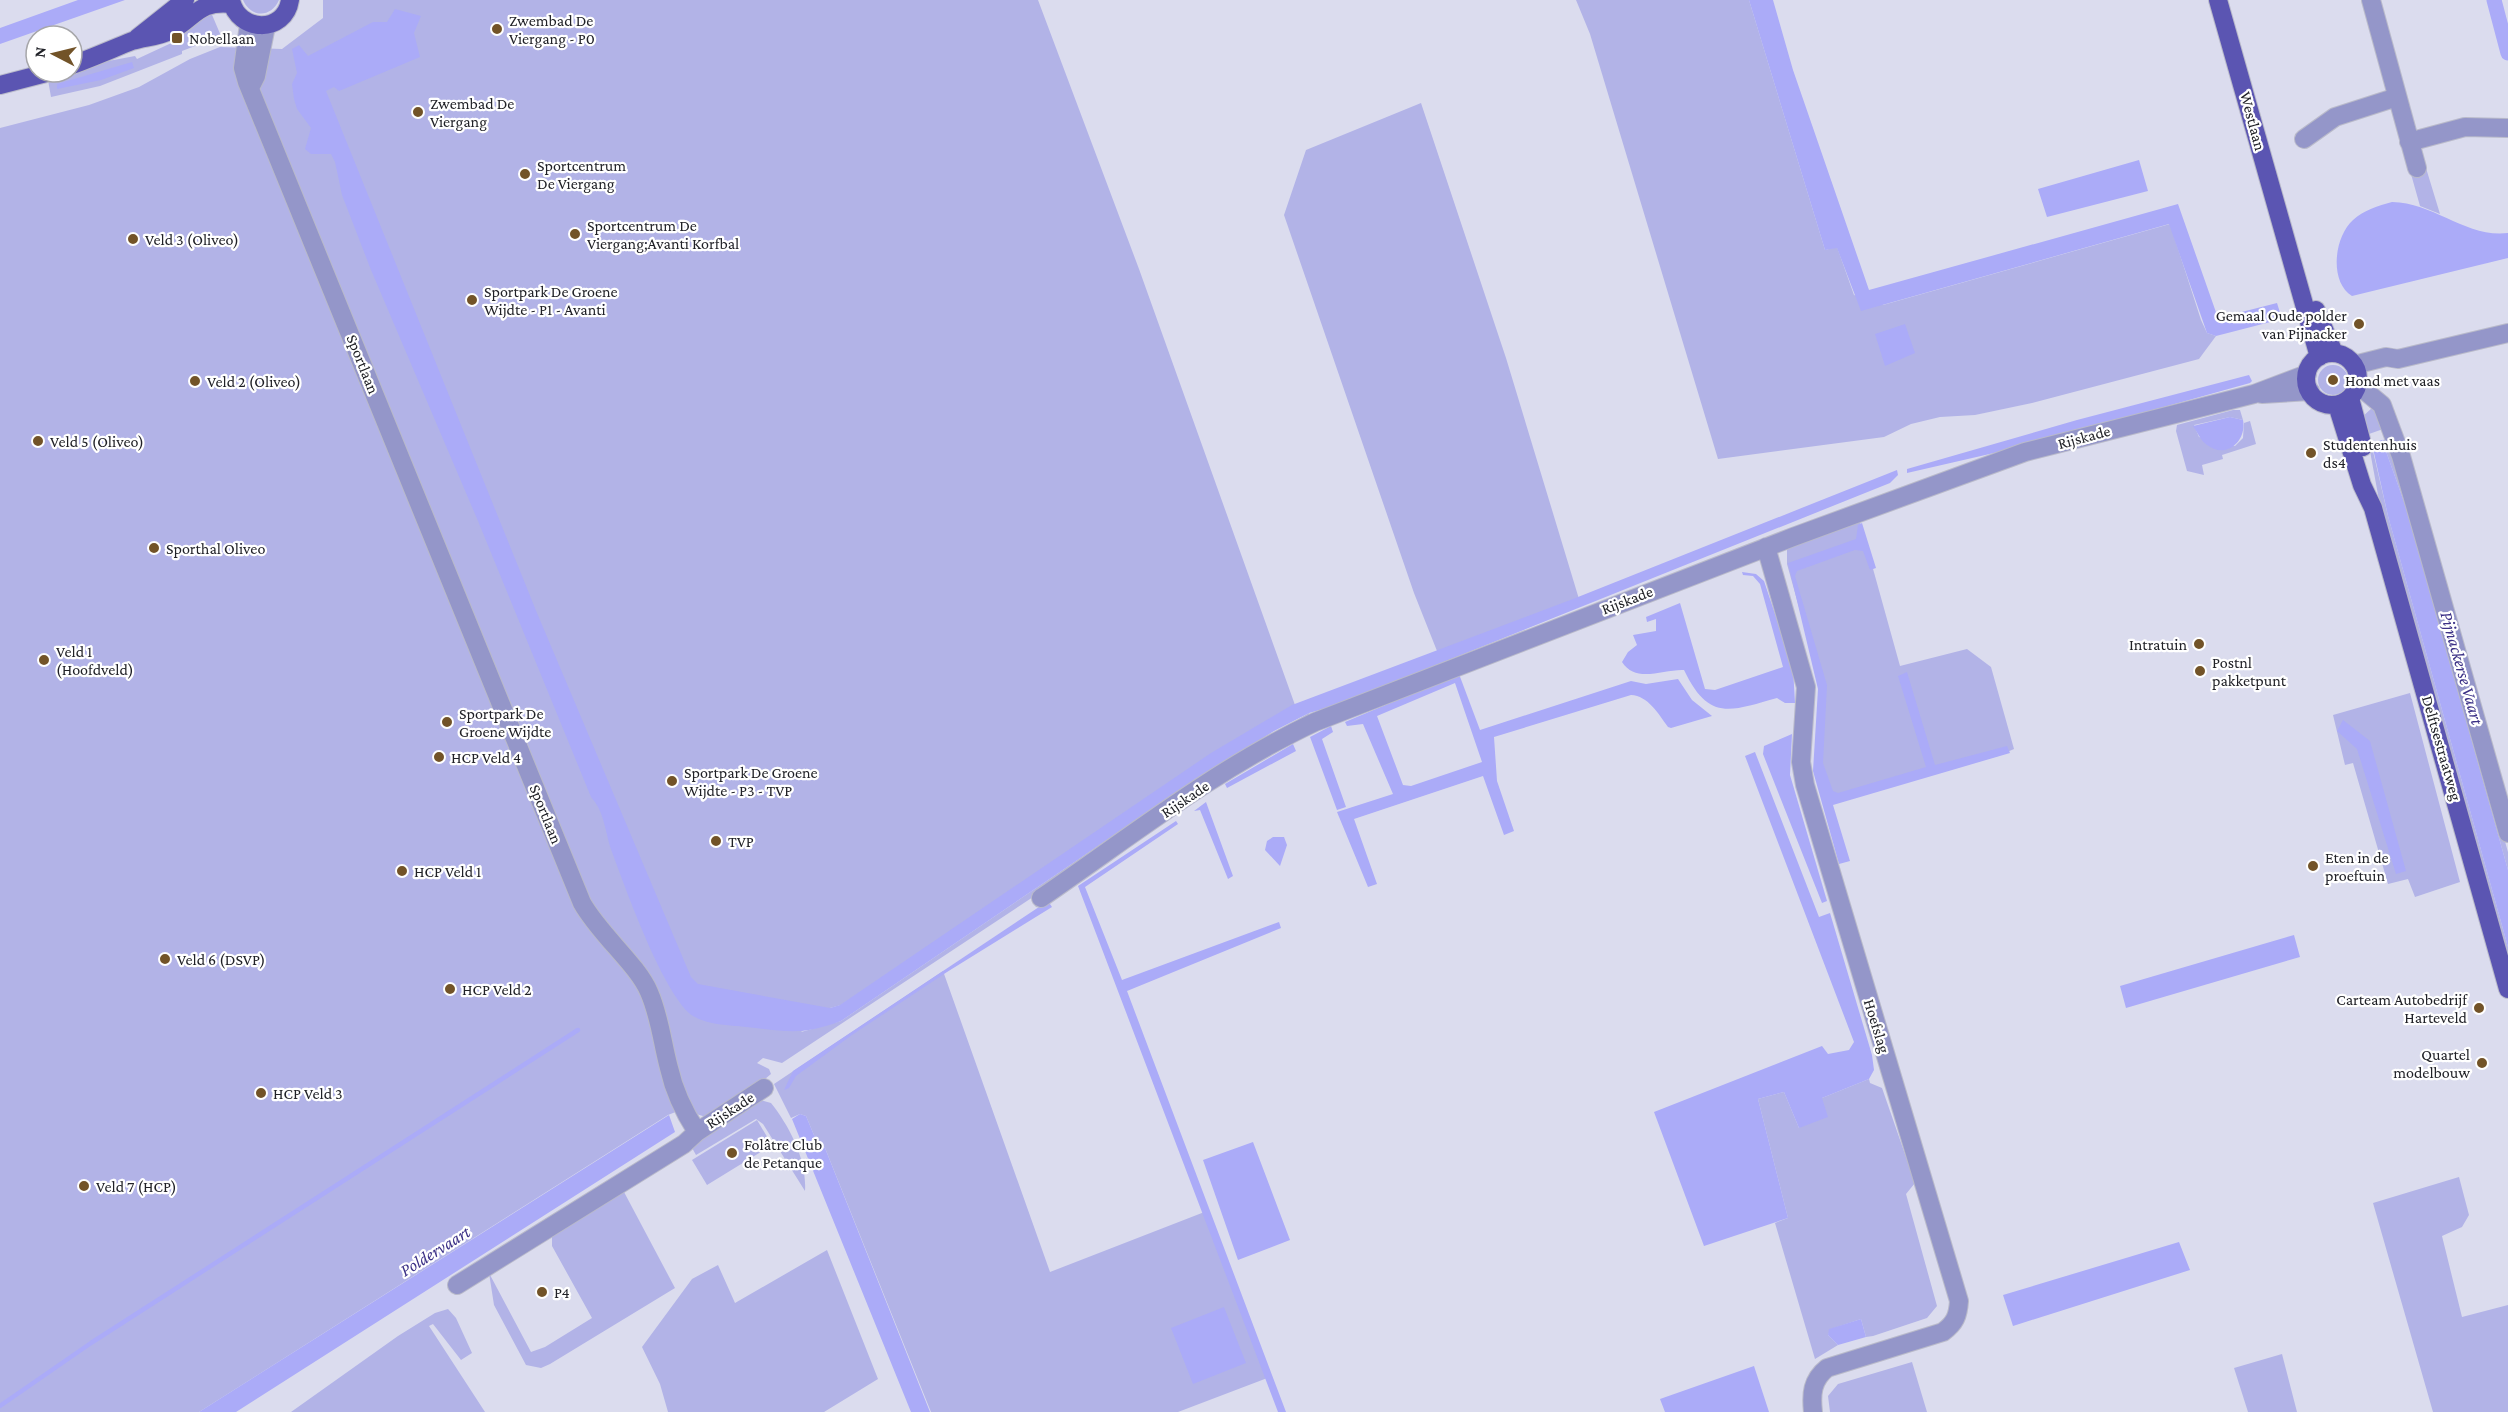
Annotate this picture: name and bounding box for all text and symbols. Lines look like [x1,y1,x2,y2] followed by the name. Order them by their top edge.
[509,12,595,48] place label: Zwembad De Viergang - P0
[490,22,504,36] marker: Zwembad De Viergang - P0
[24,24,84,84] north arrow
[189,30,255,47] place label: Nobellaan
[170,31,184,45] marker: Nobellaan
[31,46,49,59] text: N
[2237,90,2269,153] street label: Westlaan
[430,95,514,131] place label: Zwembad De Viergang
[411,105,425,119] marker: Zwembad De Viergang
[537,157,626,193] place label: Sportcentrum De Viergang
[518,167,532,181] marker: Sportcentrum De Viergang
[587,217,739,253] place label: Sportcentrum De Viergang;Avanti Korfbal
[568,227,582,241] marker: Sportcentrum De Viergang;Avanti Korfbal
[145,231,239,249] place label: Veld 3 (Oliveo)
[126,232,140,246] marker: Veld 3 (Oliveo)
[484,283,618,319] place label: Sportpark De Groene Wijdte - P1 - Avanti
[465,293,479,307] marker: Sportpark De Groene Wijdte - P1 - Avanti
[2216,307,2347,343] place label: Gemaal Oude polder van Pijnacker
[2352,317,2366,331] marker: Gemaal Oude polder van Pijnacker
[343,332,383,397] street label: Sportlaan
[2345,372,2440,389] place label: Hond met vaas
[207,373,301,391] place label: Veld 2 (Oliveo)
[2326,373,2340,387] marker: Hond met vaas
[188,374,202,388] marker: Veld 2 (Oliveo)
[2056,422,2112,453] street label: Rijskade
[50,433,144,451] place label: Veld 5 (Oliveo)
[31,434,45,448] marker: Veld 5 (Oliveo)
[2323,436,2417,471] place label: Studentenhuis ds4
[2304,446,2318,460] marker: Studentenhuis ds4
[166,540,265,558] place label: Sporthal Oliveo
[147,541,161,555] marker: Sporthal Oliveo
[1599,582,1655,618] street label: Rijskade
[2435,609,2488,728] water label: Pijnackerse Vaart
[2129,636,2187,653] place label: Intratuin
[2192,637,2206,651] marker: Intratuin
[56,643,134,679] place label: Veld 1 (Hoofdveld)
[37,653,51,667] marker: Veld 1 (Hoofdveld)
[2212,654,2287,690] place label: Postnl pakketpunt
[2193,664,2207,678] marker: Postnl pakketpunt
[2418,694,2465,803] street label: Delftsestraatweg
[459,705,551,741] place label: Sportpark De Groene Wijdte
[440,715,454,729] marker: Sportpark De Groene Wijdte
[451,749,521,766] place label: HCP Veld 4
[432,750,446,764] marker: HCP Veld 4
[684,764,818,800] place label: Sportpark De Groene Wijdte - P3 - TVP
[665,774,679,788] marker: Sportpark De Groene Wijdte - P3 - TVP
[1158,777,1213,822] street label: Rijskade
[526,782,566,847] street label: Sportlaan
[728,833,754,850] place label: TVP
[709,834,723,848] marker: TVP
[2325,849,2389,885] place label: Eten in de proeftuin
[2306,859,2320,873] marker: Eten in de proeftuin
[414,863,481,880] place label: HCP Veld 1
[395,864,409,878] marker: HCP Veld 1
[177,951,265,969] place label: Veld 6 (DSVP)
[158,952,172,966] marker: Veld 6 (DSVP)
[462,981,532,998] place label: HCP Veld 2
[443,982,457,996] marker: HCP Veld 2
[2336,991,2468,1026] place label: Carteam Autobedrijf Harteveld
[1860,997,1893,1056] street label: Hoefslag
[2472,1001,2486,1015] marker: Carteam Autobedrijf Harteveld
[2393,1046,2470,1081] place label: Quartel modelbouw
[2475,1056,2489,1070] marker: Quartel modelbouw
[273,1085,343,1102] place label: HCP Veld 3
[254,1086,268,1100] marker: HCP Veld 3
[703,1088,758,1133] street label: Rijskade
[744,1136,822,1172] place label: Folâtre Club de Petanque
[725,1146,739,1160] marker: Folâtre Club de Petanque
[96,1178,177,1196] place label: Veld 7 (HCP)
[77,1179,91,1193] marker: Veld 7 (HCP)
[396,1221,474,1280] water label: Poldervaart
[554,1284,570,1301] place label: P4
[535,1285,549,1299] marker: P4

